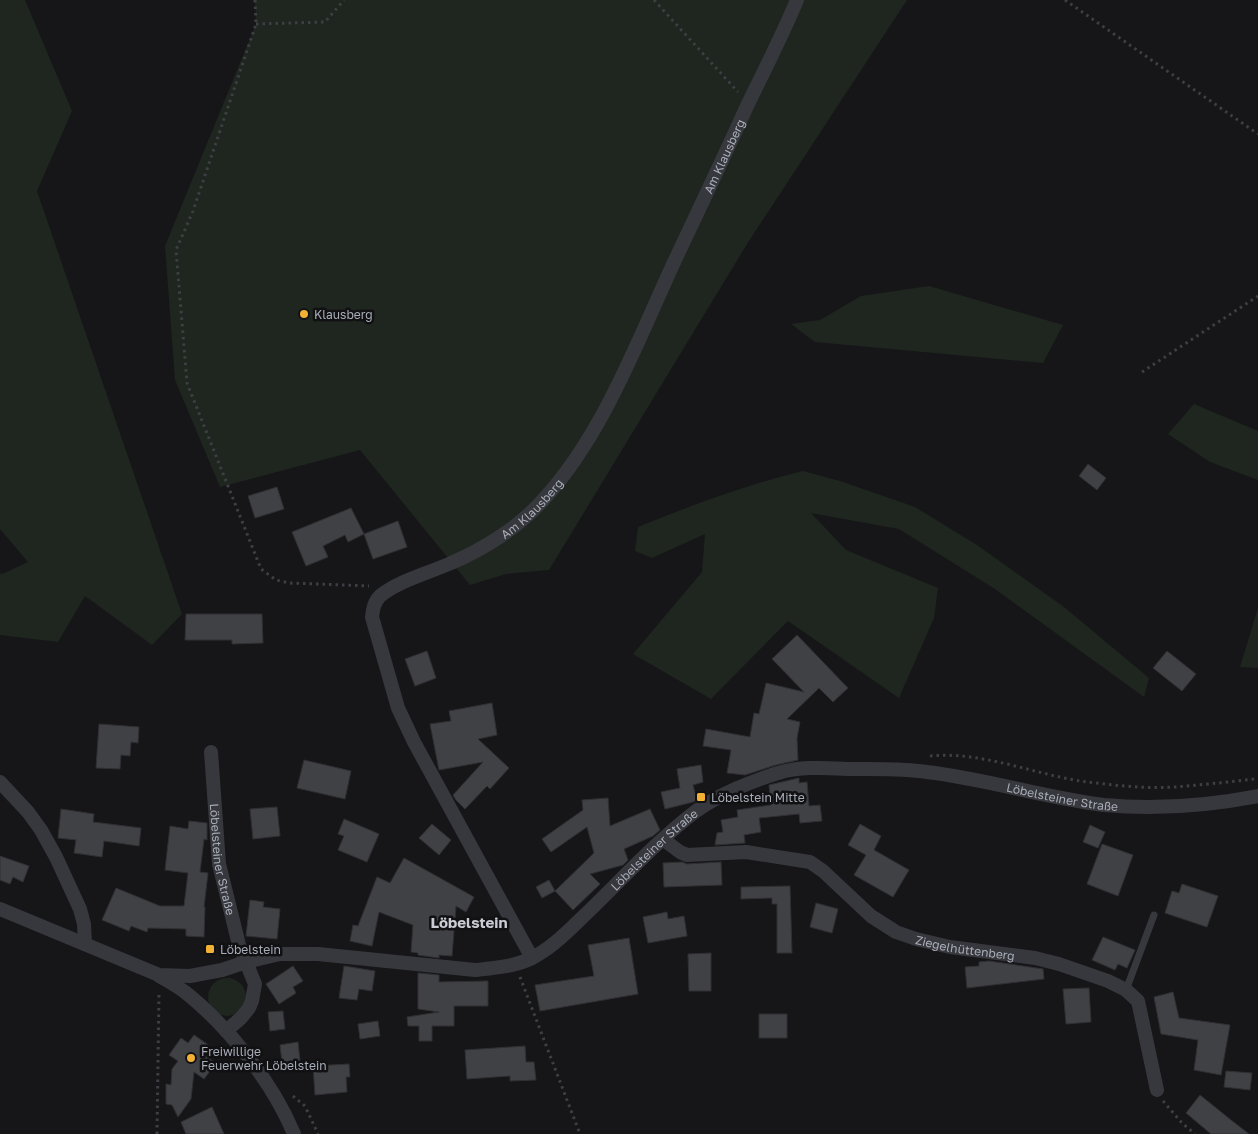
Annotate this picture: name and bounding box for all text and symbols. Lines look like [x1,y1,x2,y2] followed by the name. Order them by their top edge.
[700,117,748,196] street label: Am Klausberg
[314,307,373,322] place label: Klausberg
[298,308,310,320] marker: Klausberg
[498,476,566,542] street label: Am Klausberg
[1005,779,1119,814] street label: Löbelsteiner Straße
[711,790,805,805] place label: Löbelstein Mitte
[695,791,707,803] marker: Löbelstein Mitte
[207,803,239,917] street label: Löbelsteiner Straße
[607,805,700,893] street label: Löbelsteiner Straße
[430,913,508,931] district label: Löbelstein
[914,932,1016,963] street label: Ziegelhüttenberg
[220,942,281,957] place label: Löbelstein
[204,943,216,955] marker: Löbelstein
[201,1044,327,1073] place label: Freiwillige Feuerwehr Löbelstein
[185,1052,197,1064] marker: Freiwillige Feuerwehr Löbelstein

